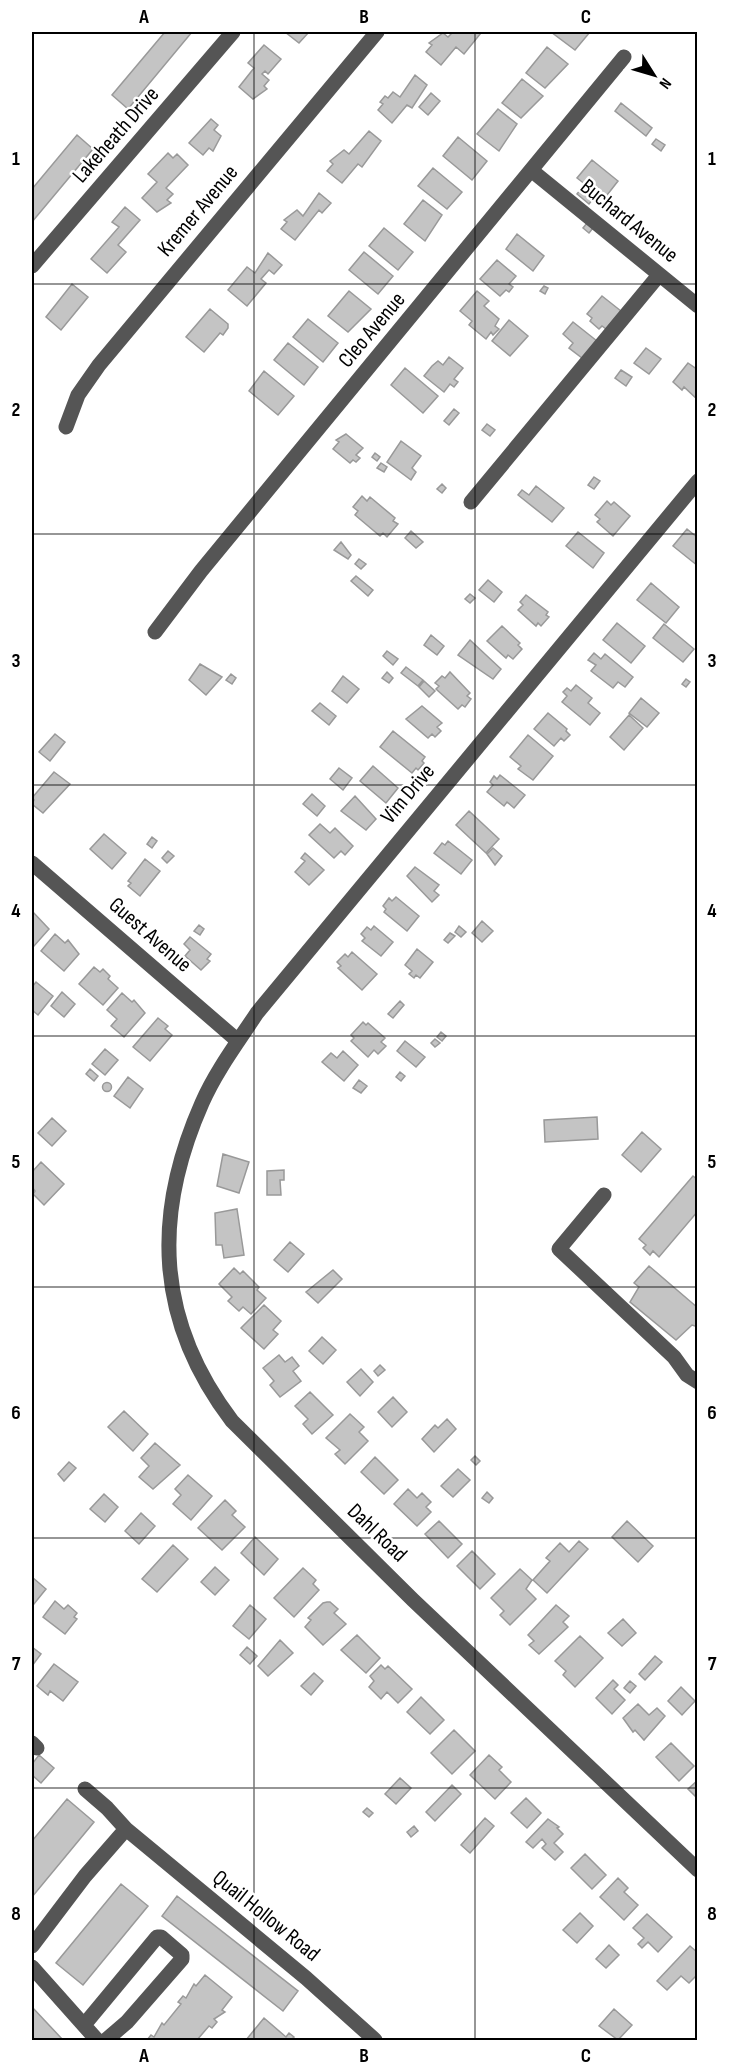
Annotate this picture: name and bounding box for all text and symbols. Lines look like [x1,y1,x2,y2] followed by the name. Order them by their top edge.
[138,5,149,29] text: A
[359,5,369,29] text: B
[581,5,591,29] text: C
[624,45,684,105] north arrow
[655,74,675,92] text: N
[67,82,165,188] street label: Lakeheath Drive
[12,147,20,171] text: 1
[708,147,716,171] text: 1
[152,160,244,262] street label: Kremer Avenue
[575,173,683,269] street label: Buchard Avenue
[333,287,411,373] street label: Cleo Avenue
[12,398,20,422] text: 2
[708,398,716,422] text: 2
[12,649,21,673] text: 3
[708,649,717,673] text: 3
[375,758,441,830] street label: Vim Drive
[103,892,197,978] street label: Guest Avenue
[11,899,21,923] text: 4
[707,899,717,923] text: 4
[12,1150,21,1174] text: 5
[708,1150,717,1174] text: 5
[11,1401,21,1425] text: 6
[707,1401,717,1425] text: 6
[341,1498,413,1568] street label: Dahl Road
[12,1652,21,1676] text: 7
[708,1652,717,1676] text: 7
[207,1865,325,1967] street label: Quail Hollow Road
[11,1902,21,1926] text: 8
[707,1902,717,1926] text: 8
[138,2044,149,2068] text: A
[359,2044,369,2068] text: B
[581,2044,591,2068] text: C

